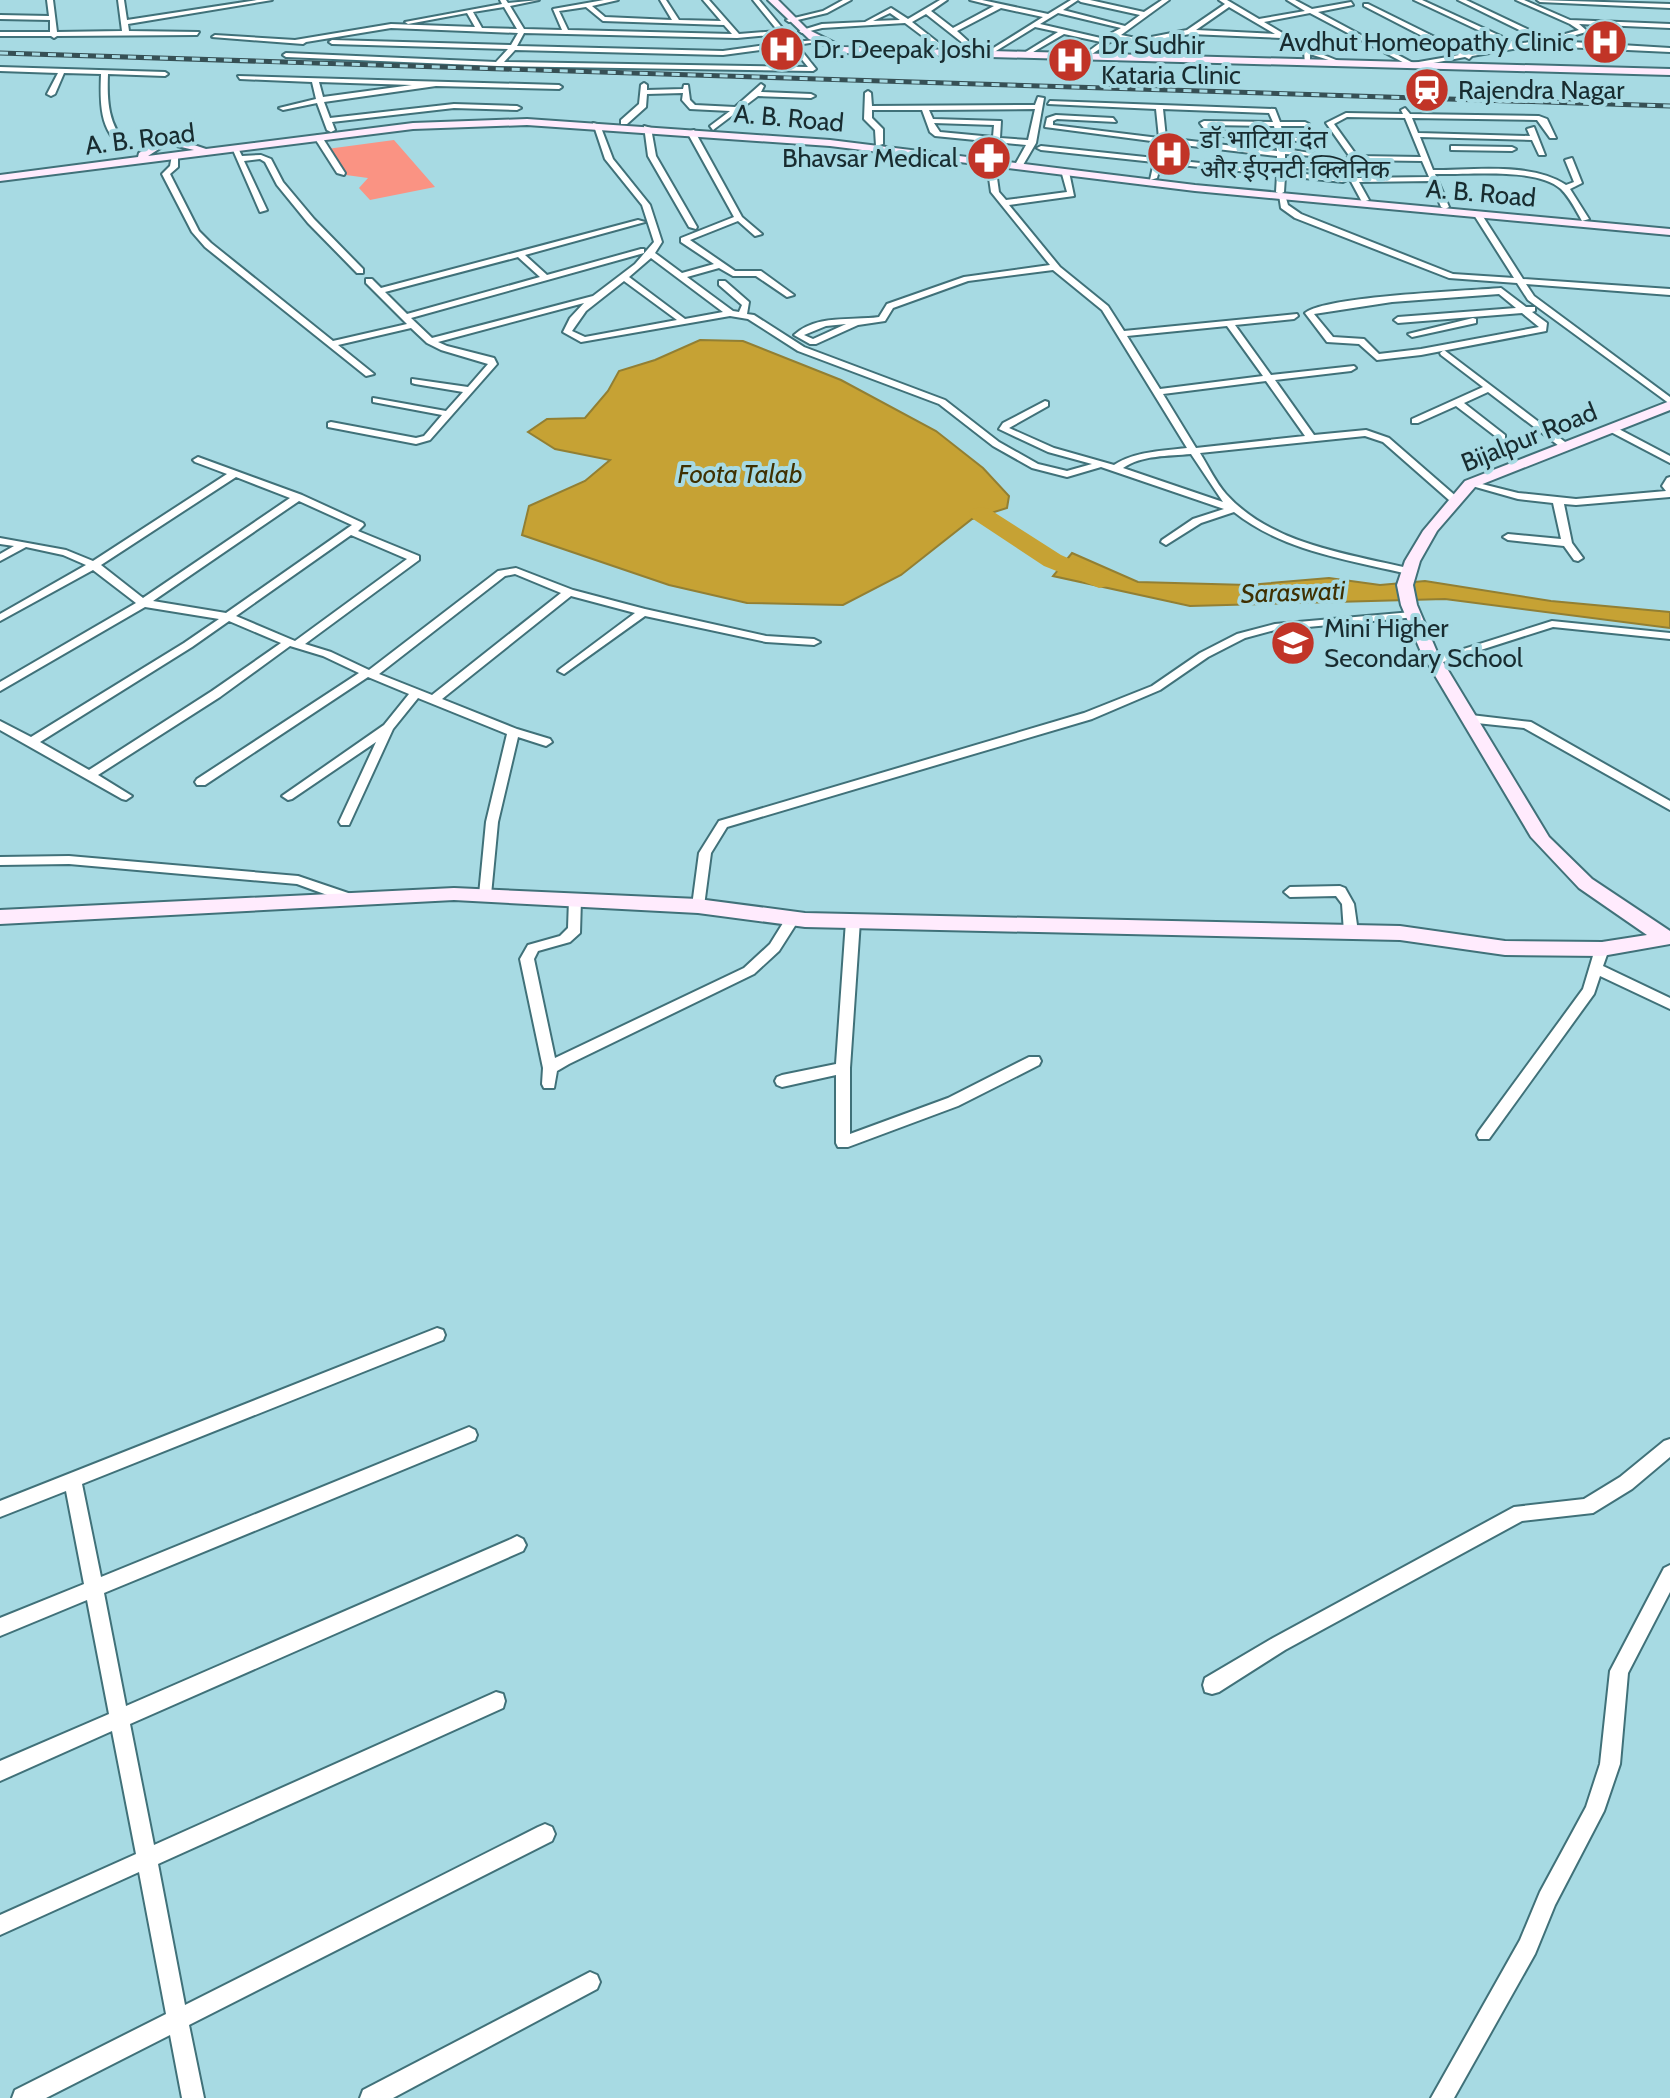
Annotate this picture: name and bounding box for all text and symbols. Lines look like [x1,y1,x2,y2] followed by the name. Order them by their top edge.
[1581,18,1629,66] hospital icon: Avdhut Homeopathy Clinic
[758,25,806,73] hospital icon: Dr. Deepak Joshi
[1279,26,1574,58] place label: Avdhut Homeopathy Clinic
[1101,29,1241,91] place label: Dr Sudhir Kataria Clinic
[813,33,991,65] place label: Dr. Deepak Joshi
[1046,36,1094,84] hospital icon: Dr Sudhir Kataria Clinic
[1403,66,1451,114] station icon: Rajendra Nagar
[1458,74,1625,106] place label: Rajendra Nagar
[733,97,845,139] street label: A. B. Road
[83,116,197,162] street label: A. B. Road
[1199,123,1391,185] place label: डॉ भाटिया दंत और ईएनटी क्लिनिक
[1145,130,1193,178] hospital icon: डॉ भाटिया दंत और ईएनटी क्लिनिक
[965,134,1013,182] pharmacy icon: Bhavsar Medical
[782,142,958,174] place label: Bhavsar Medical
[1425,172,1537,214] street label: A. B. Road
[1456,395,1602,479] street label: Bijalpur Road
[678,458,802,490] water label: Foota Talab
[1240,574,1346,610] water label: Saraswati
[1324,612,1523,674] place label: Mini Higher Secondary School
[1269,619,1317,667] school or university icon: Mini Higher Secondary School

